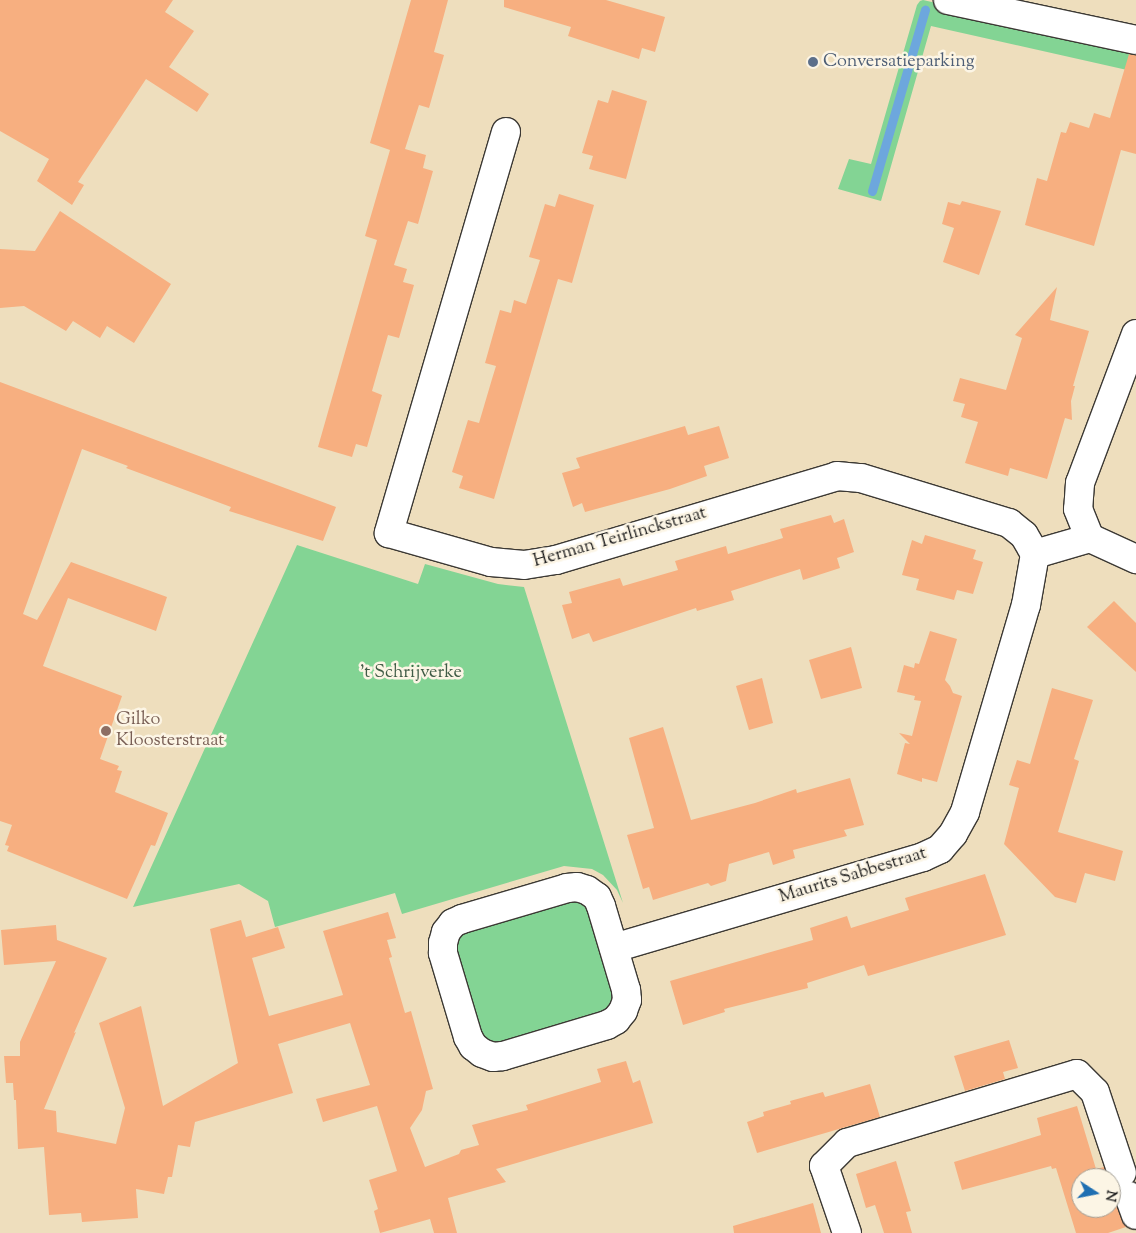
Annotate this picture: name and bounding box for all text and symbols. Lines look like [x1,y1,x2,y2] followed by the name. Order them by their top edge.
[823,51,974,73] place label: Conversatieparking
[807,56,819,68] marker: Conversatieparking
[531,503,709,573] street label: Herman Teirlinckstraat
[360,662,462,684] park label: 't Schrijverke
[116,710,224,752] place label: Gilko Kloosterstraat
[100,725,112,737] marker: Gilko Kloosterstraat
[777,843,929,909] street label: Maurits Sabbestraat
[1071,1168,1121,1218] north arrow
[1099,1188,1121,1203] text: N

